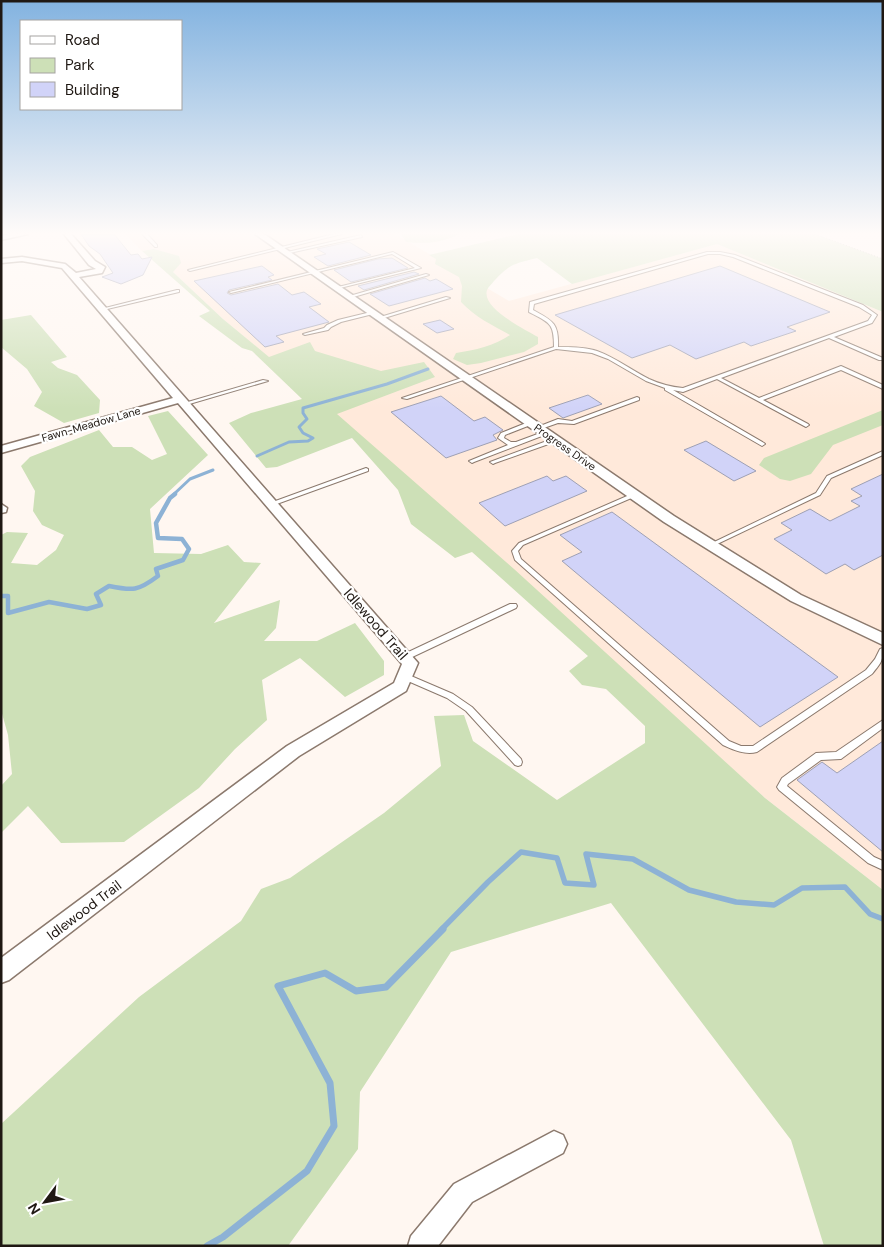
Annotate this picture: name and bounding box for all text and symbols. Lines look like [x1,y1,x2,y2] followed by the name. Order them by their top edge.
[20,20,182,110] legend
[65,30,100,50] text: Road
[65,55,95,75] text: Park
[65,80,120,100] text: Building
[40,403,142,445] street label: Fawn-Meadow Lane
[531,420,599,474] street label: Progress Drive
[340,585,412,663] street label: Idlewood Trail
[43,876,125,944] street label: Idlewood Trail
[20,1177,70,1227] north arrow
[24,1200,44,1218] text: N

